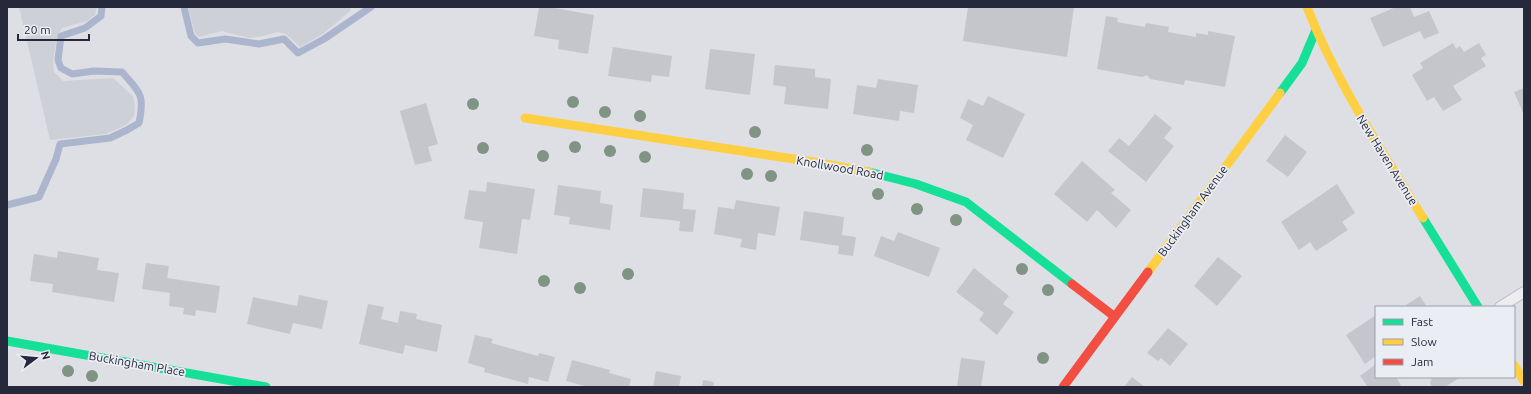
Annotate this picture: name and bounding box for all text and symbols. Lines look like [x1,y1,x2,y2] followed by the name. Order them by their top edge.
[18,16,89,42] scale bar
[24,23,51,36] text: 20 m
[1354,112,1421,207] street label: New Haven Avenue
[796,153,885,182] street label: Knollwood Road
[1155,163,1230,259] street label: Buckingham Avenue
[1375,306,1515,378] legend
[1411,315,1433,328] text: Fast
[1411,335,1437,348] text: Slow
[16,338,56,378] north arrow
[88,349,186,378] street label: Buckingham Place
[39,350,53,361] text: N
[1411,355,1433,368] text: Jam

